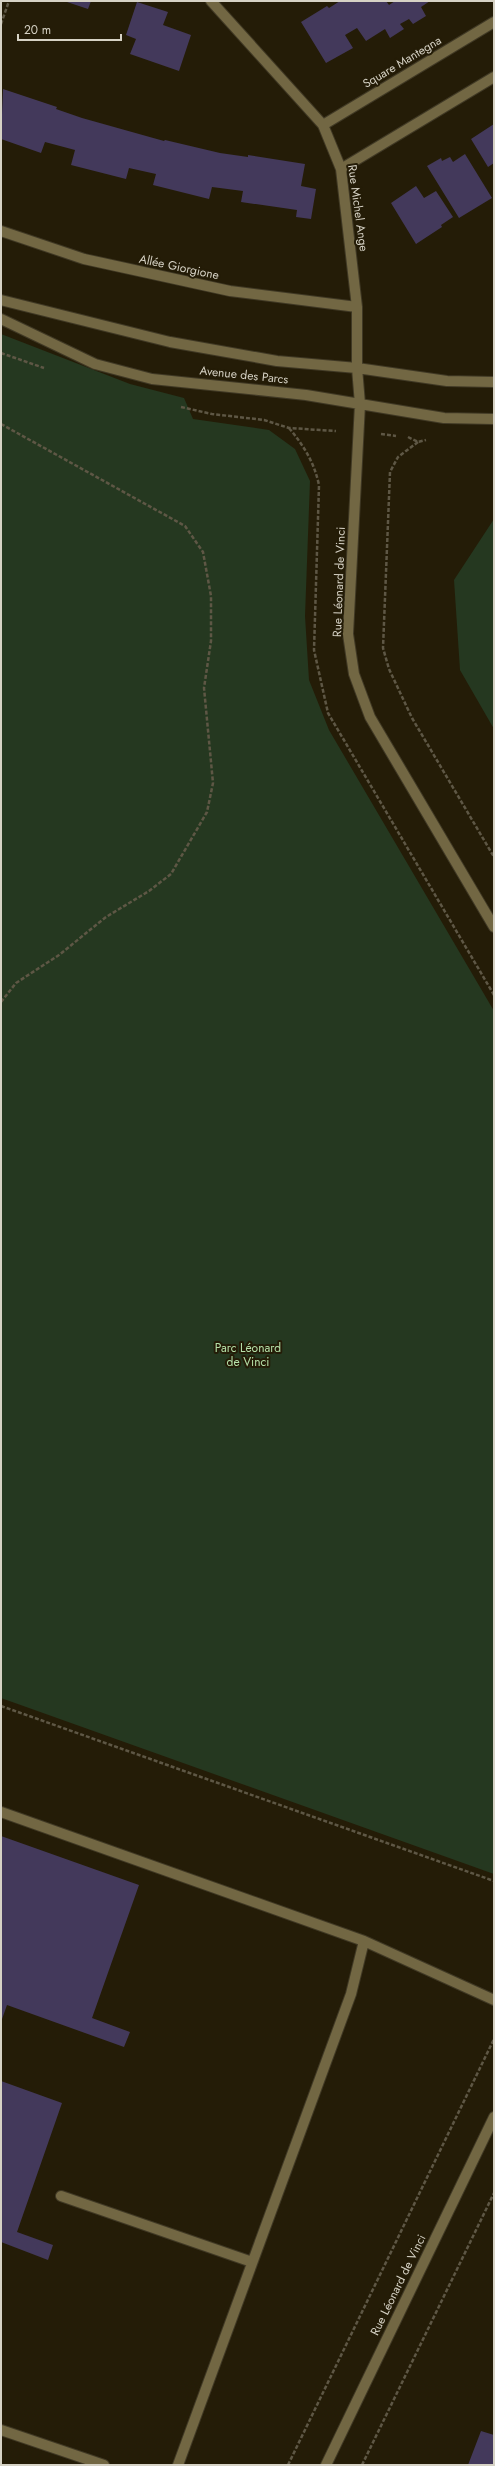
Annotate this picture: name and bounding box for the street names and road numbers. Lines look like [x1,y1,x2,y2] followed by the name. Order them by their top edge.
[359,31,445,93] street label: Square Mantegna
[343,163,373,253] street label: Rue Michel Ange
[137,250,221,284] street label: Allée Giorgione
[199,361,289,389] street label: Avenue des Parcs
[328,527,350,637] street label: Rue Léonard de Vinci
[366,2231,430,2339] street label: Rue Léonard de Vinci

